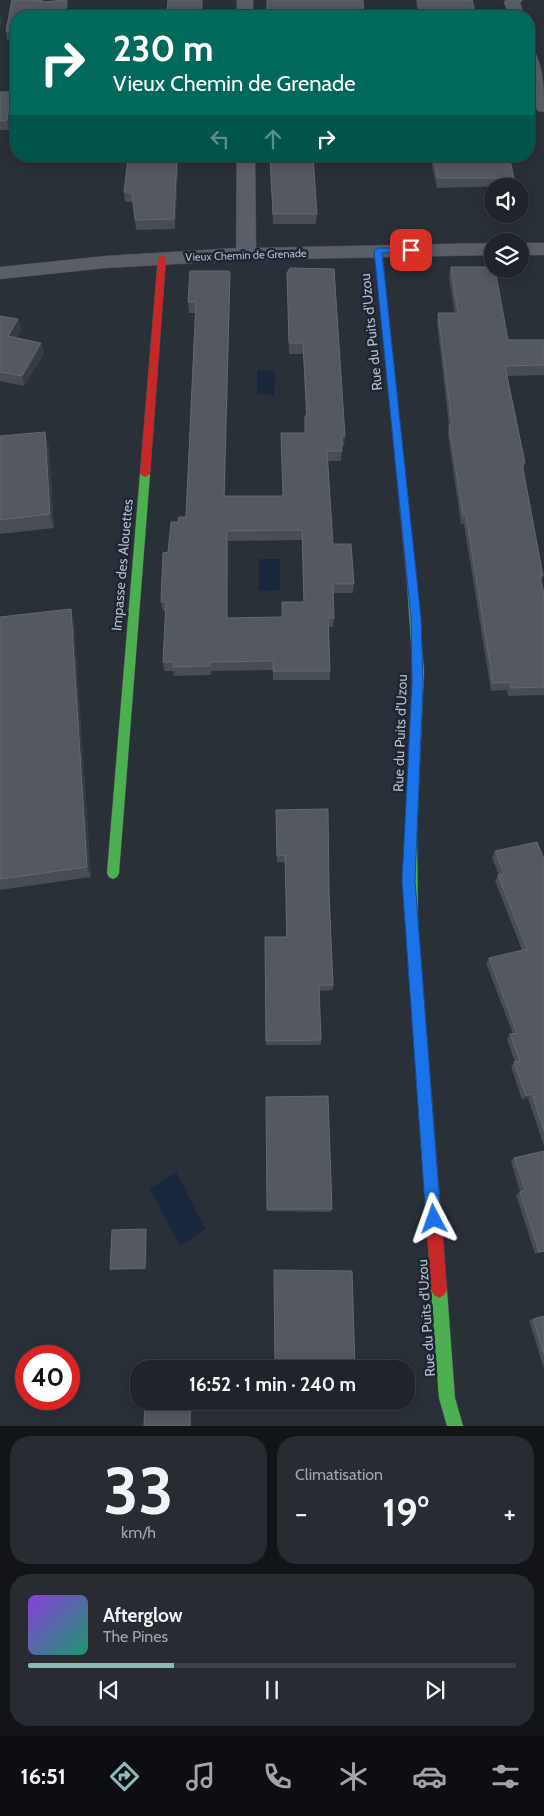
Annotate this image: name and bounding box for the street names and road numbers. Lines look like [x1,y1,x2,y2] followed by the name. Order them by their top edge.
[185,246,307,264] street label: Vieux Chemin de Grenade
[356,273,386,391] street label: Rue du Puits d'Uzou
[107,498,137,632] street label: Impasse des Alouettes
[389,674,411,792] street label: Rue du Puits d'Uzou
[413,1259,439,1377] street label: Rue du Puits d'Uzou

